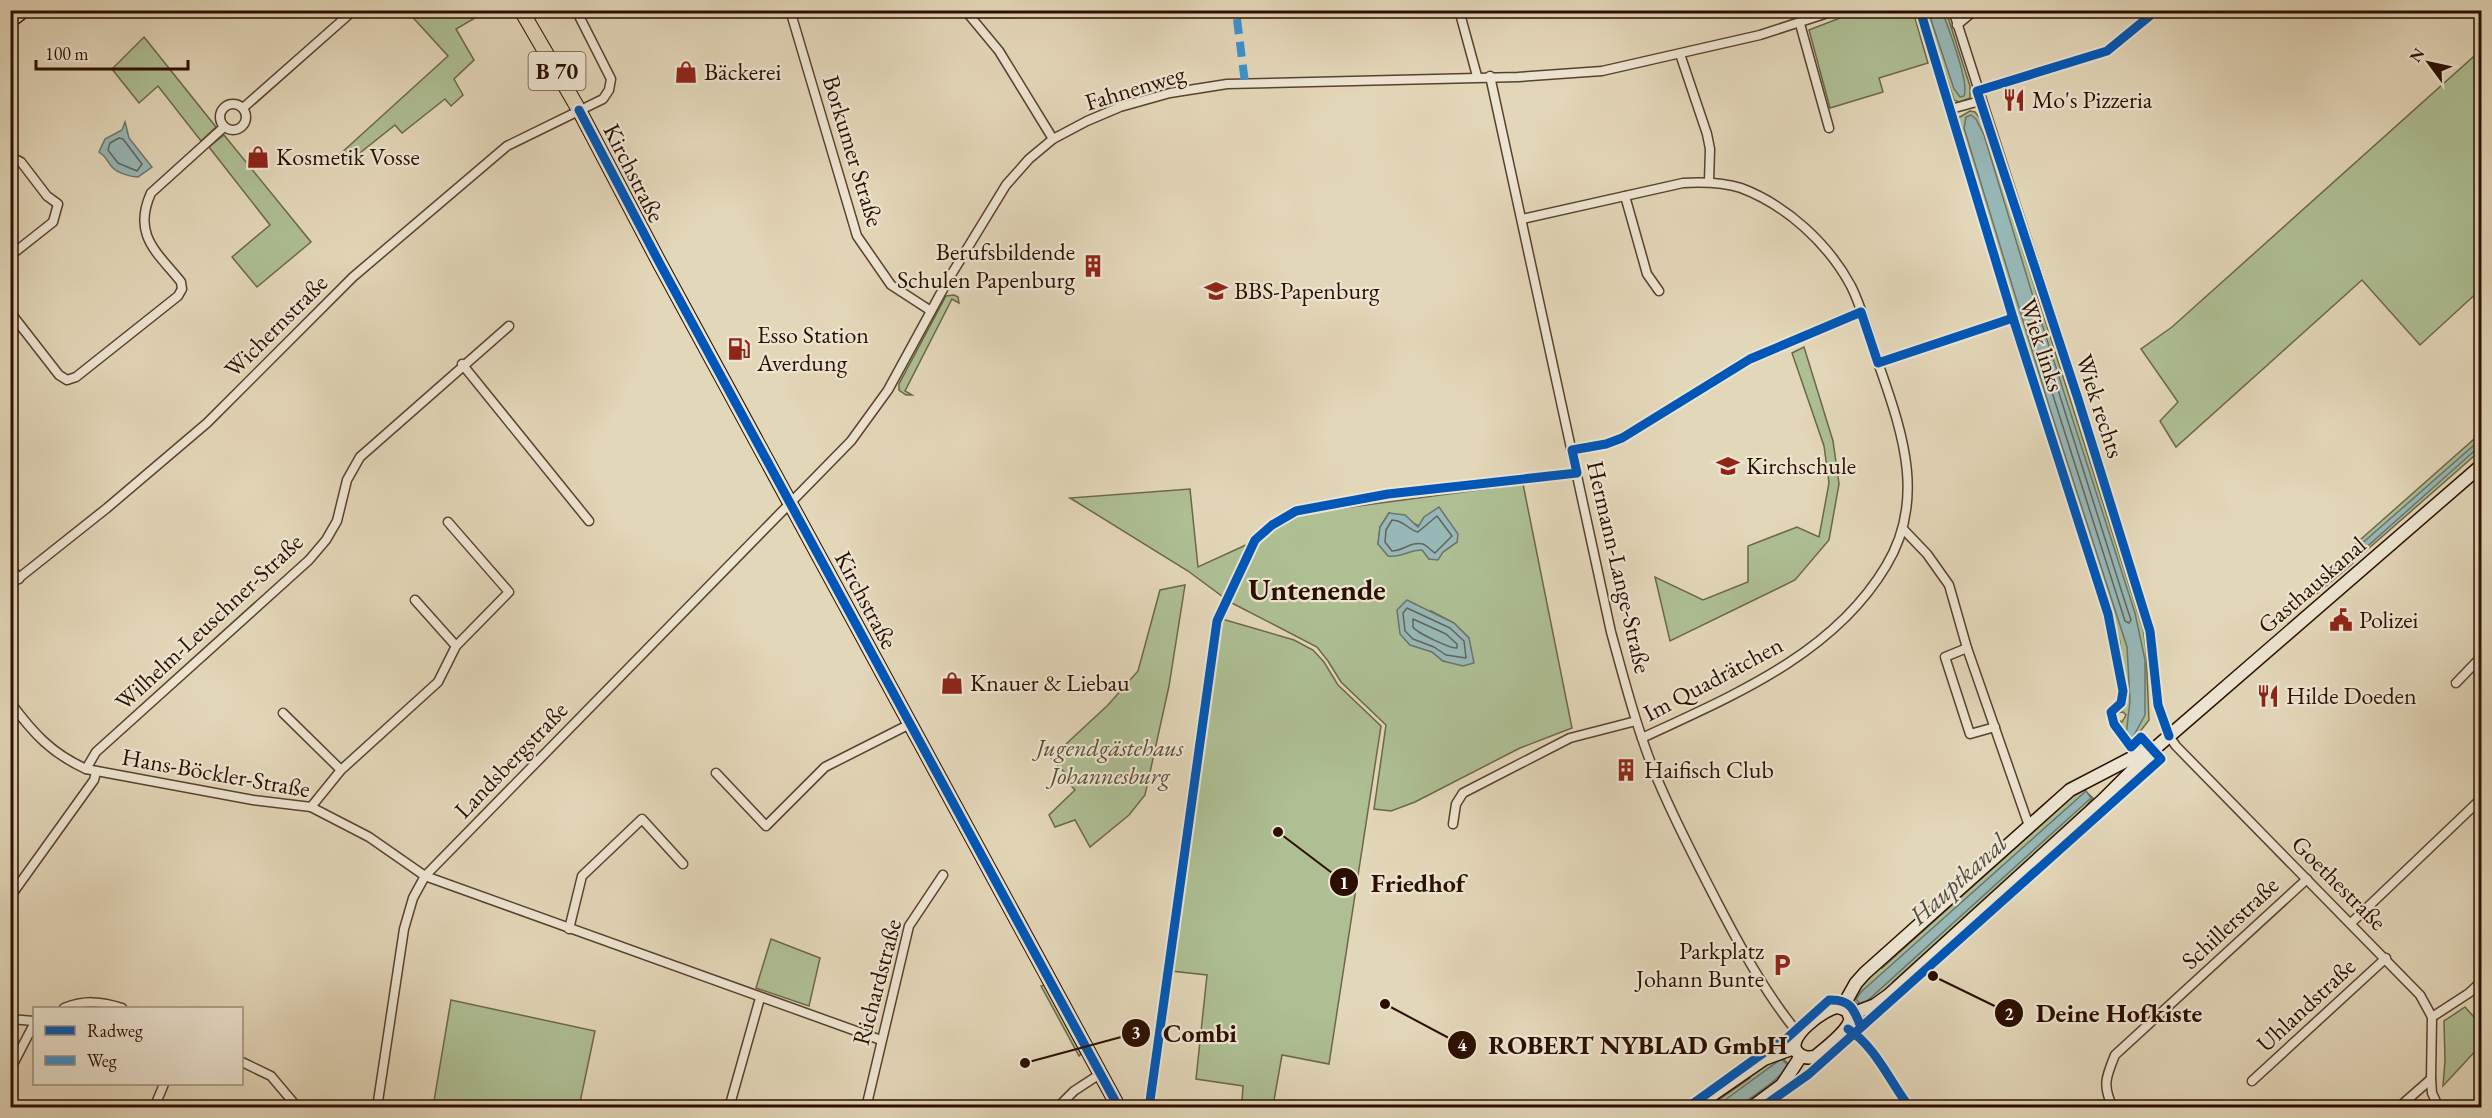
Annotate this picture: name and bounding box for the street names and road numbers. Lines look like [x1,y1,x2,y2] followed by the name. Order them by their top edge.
[528,52,586,90] road number: B 70
[1081,57,1189,117] street label: Fahnenweg
[816,71,891,230] street label: Borkumer Straße
[596,118,672,227] street label: Kirchstraße
[217,267,334,384] street label: Wichernstraße
[2013,294,2072,395] street label: Wiek links
[2069,350,2132,462] street label: Wiek rechts
[1580,457,1659,676] street label: Hermann-Lange-Straße
[108,526,309,717] street label: Wilhelm-Leuschner-Straße
[2251,529,2372,640] street label: Gasthauskanal
[828,545,905,654] street label: Kirchstraße
[1638,629,1788,728] street label: Im Quadrätchen
[447,695,574,825] street label: Landsbergstraße
[120,741,313,804] street label: Hans-Böckler-Straße
[2285,828,2394,937] street label: Goethestraße
[2174,870,2285,976] street label: Schillerstraße
[845,915,908,1048] street label: Richardstraße
[2250,951,2362,1058] street label: Uhlandstraße

